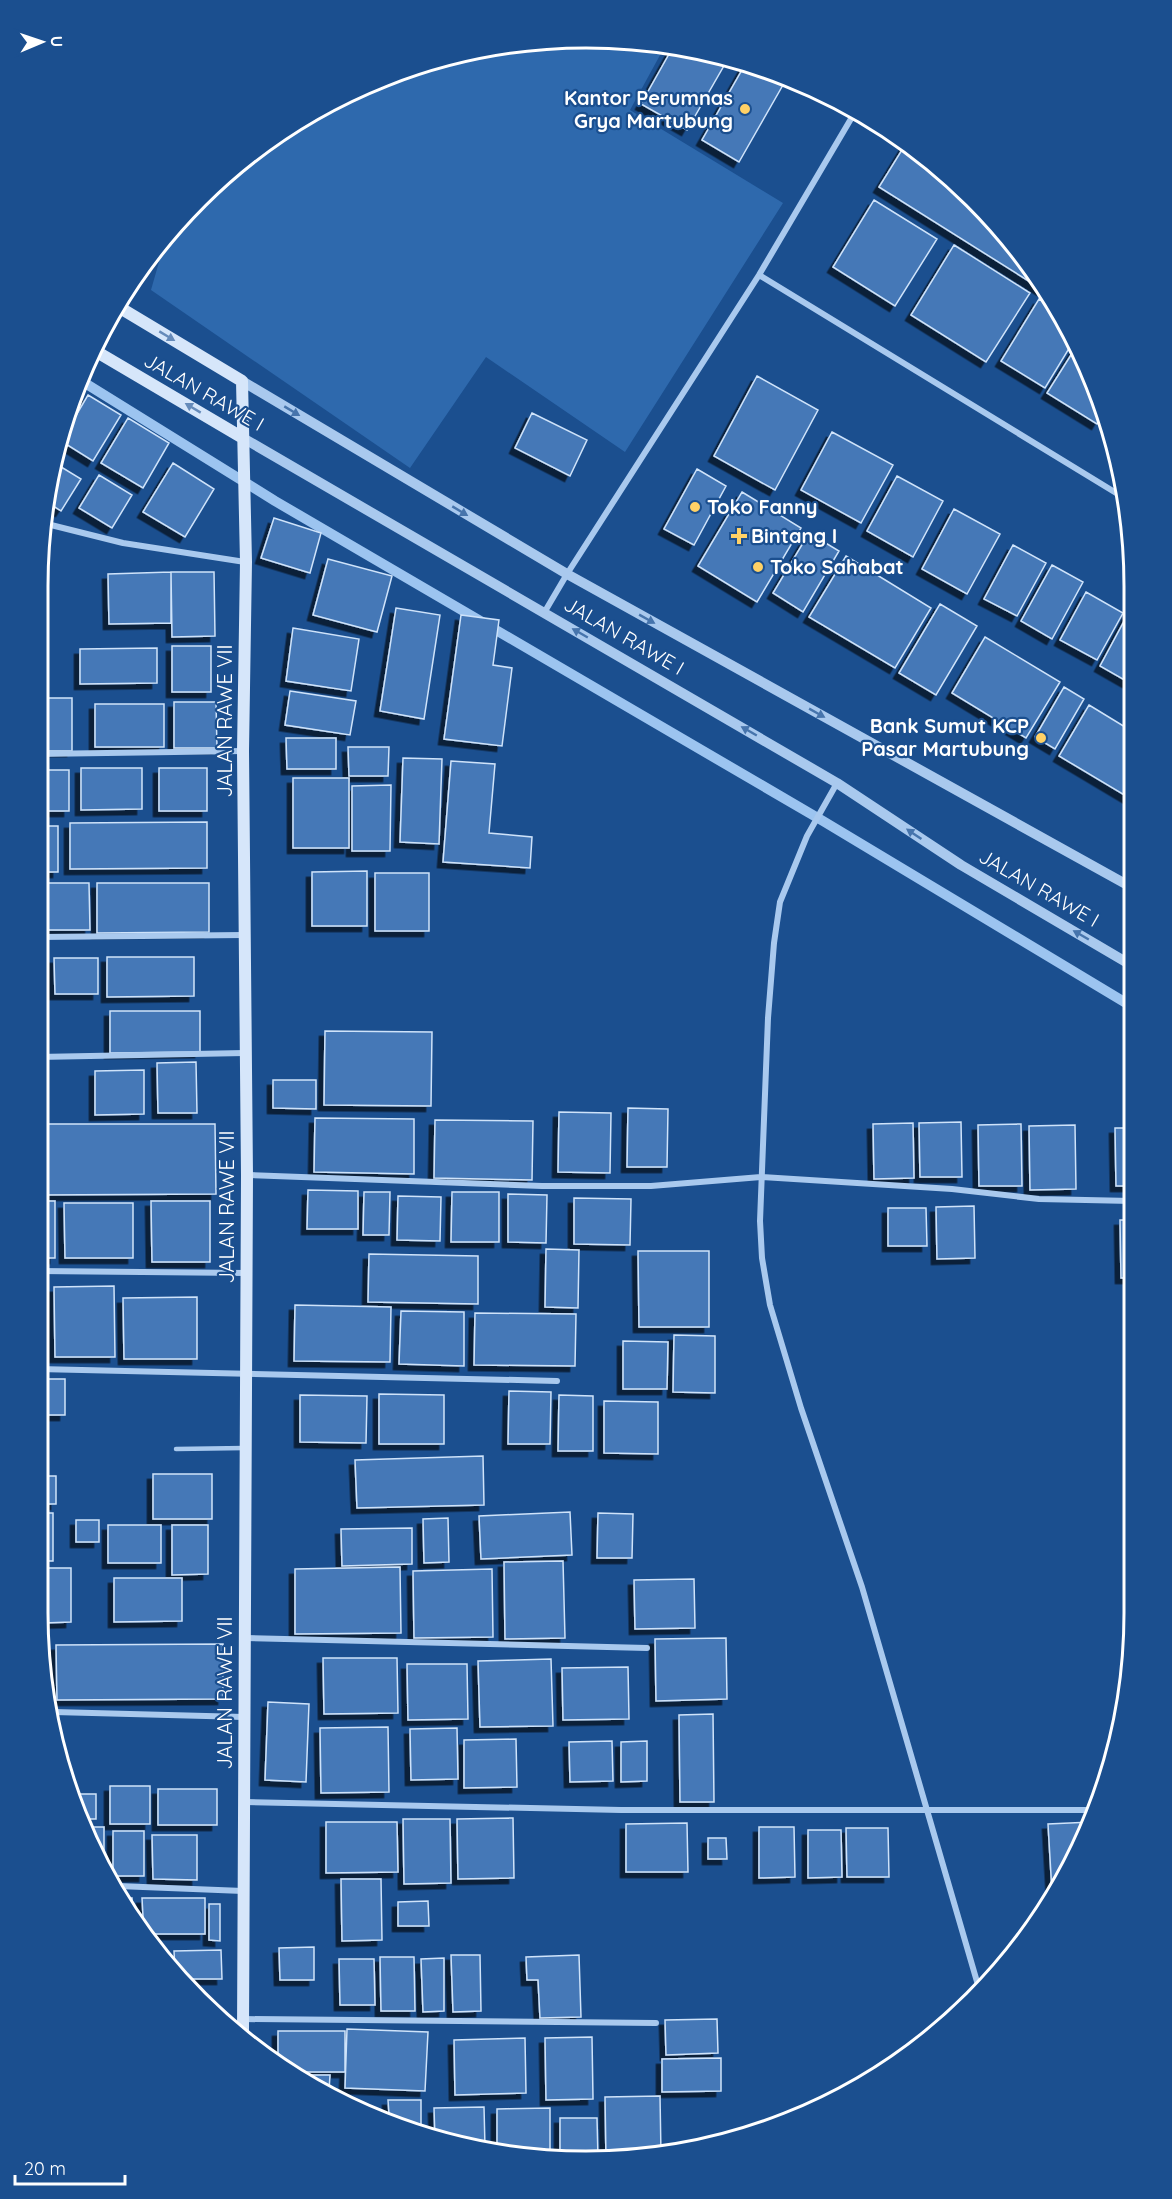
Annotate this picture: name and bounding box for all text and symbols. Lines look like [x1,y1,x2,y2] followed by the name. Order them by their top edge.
[12,12,72,72] north arrow
[47,35,67,47] text: U
[564,85,733,133] place label: Kantor Perumnas Grya Martubung
[738,102,752,116] marker: Kantor Perumnas Grya Martubung
[159,331,175,342] one-way arrow
[140,347,269,436] street label: JALAN RAWE I
[185,403,201,414] one-way arrow
[284,406,301,416] one-way arrow
[707,494,818,519] place label: Toko Fanny
[688,500,702,514] marker: Toko Fanny
[452,505,468,516] one-way arrow
[751,523,837,548] place label: Bintang I
[732,529,746,543] marker: Bintang I
[770,554,904,579] place label: Toko Sahabat
[751,560,765,574] marker: Toko Sahabat
[560,591,689,680] street label: JALAN RAWE I
[639,613,655,624] one-way arrow
[572,628,588,639] one-way arrow
[212,644,237,798] street label: JALAN RAWE VII
[809,708,826,718] one-way arrow
[861,713,1029,761] place label: Bank Sumut KCP Pasar Martubung
[741,726,757,737] one-way arrow
[1034,731,1048,745] marker: Bank Sumut KCP Pasar Martubung
[907,828,923,840] one-way arrow
[975,843,1104,932] street label: JALAN RAWE I
[1073,930,1089,941] one-way arrow
[214,1130,239,1284] street label: JALAN RAWE VII
[212,1616,237,1770] street label: JALAN RAWE VII
[15,2148,124,2186] scale bar
[24,2157,66,2180] text: 20 m

